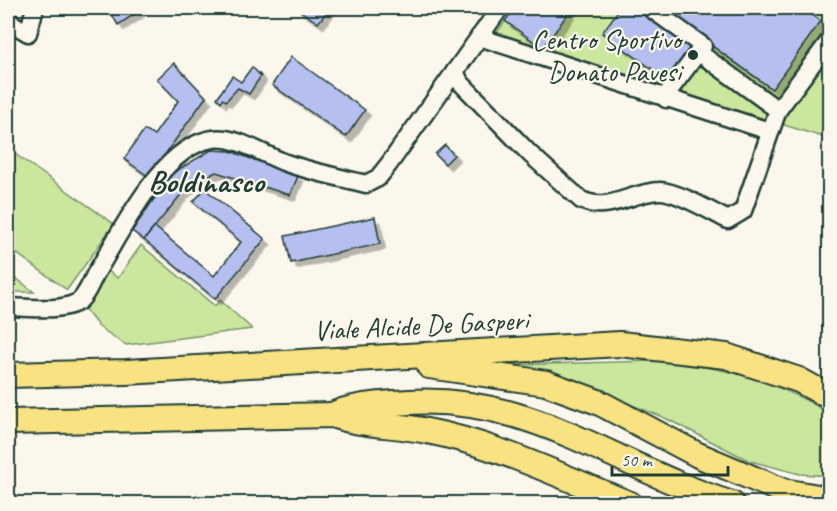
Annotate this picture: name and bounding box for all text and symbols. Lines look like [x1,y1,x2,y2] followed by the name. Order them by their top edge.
[532,22,685,89] place label: Centro Sportivo Donato Pavesi
[686,48,700,62] marker: Centro Sportivo Donato Pavesi
[148,161,266,202] district label: Boldinasco
[313,302,533,348] street label: Viale Alcide De Gasperi
[612,439,728,477] scale bar
[621,449,654,471] text: 50 m

